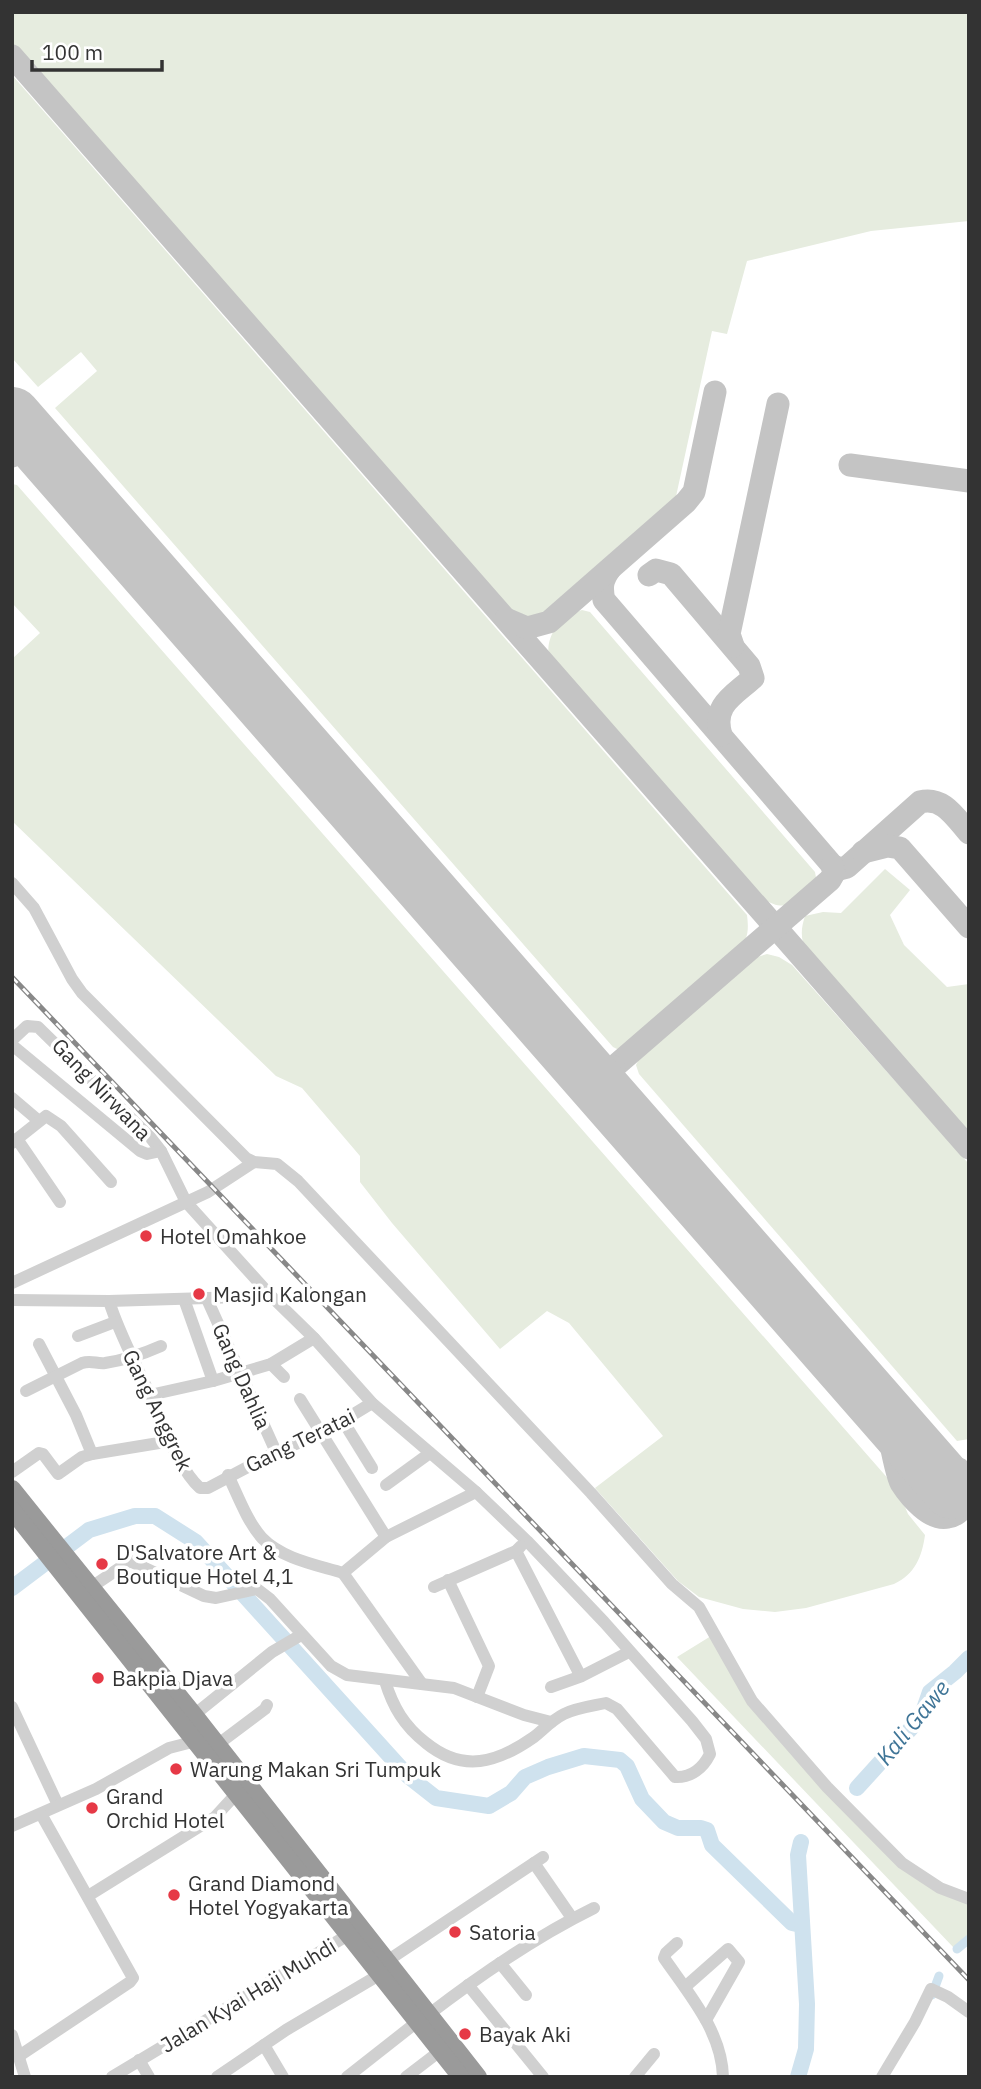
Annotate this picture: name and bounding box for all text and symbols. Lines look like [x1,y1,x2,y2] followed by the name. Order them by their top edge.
[32,28,161,72] scale bar
[42,38,103,66] text: 100 m
[46,1032,158,1146] street label: Gang Nirwana
[160,1222,306,1250] place label: Hotel Omahkoe
[138,1228,154,1244] marker: Hotel Omahkoe
[213,1280,367,1308] place label: Masjid Kalongan
[191,1286,207,1302] marker: Masjid Kalongan
[206,1319,278,1433] street label: Gang Dahlia
[117,1345,199,1475] street label: Gang Anggrek
[241,1401,359,1479] street label: Gang Teratai
[116,1538,294,1590] place label: D'Salvatore Art & Boutique Hotel 4,1
[94,1556,110,1572] marker: D'Salvatore Art & Boutique Hotel 4,1
[112,1664,233,1692] place label: Bakpia Djava
[90,1670,106,1686] marker: Bakpia Djava
[869,1673,956,1771] water label: Kali Gawe
[190,1755,441,1783] place label: Warung Makan Sri Tumpuk
[168,1761,184,1777] marker: Warung Makan Sri Tumpuk
[106,1782,225,1834] place label: Grand Orchid Hotel
[84,1800,100,1816] marker: Grand Orchid Hotel
[188,1869,348,1921] place label: Grand Diamond Hotel Yogyakarta
[166,1887,182,1903] marker: Grand Diamond Hotel Yogyakarta
[469,1918,536,1946] place label: Satoria
[447,1924,463,1940] marker: Satoria
[155,1931,341,2059] street label: Jalan Kyai Haji Muhdi
[479,2020,571,2048] place label: Bayak Aki
[457,2026,473,2042] marker: Bayak Aki

